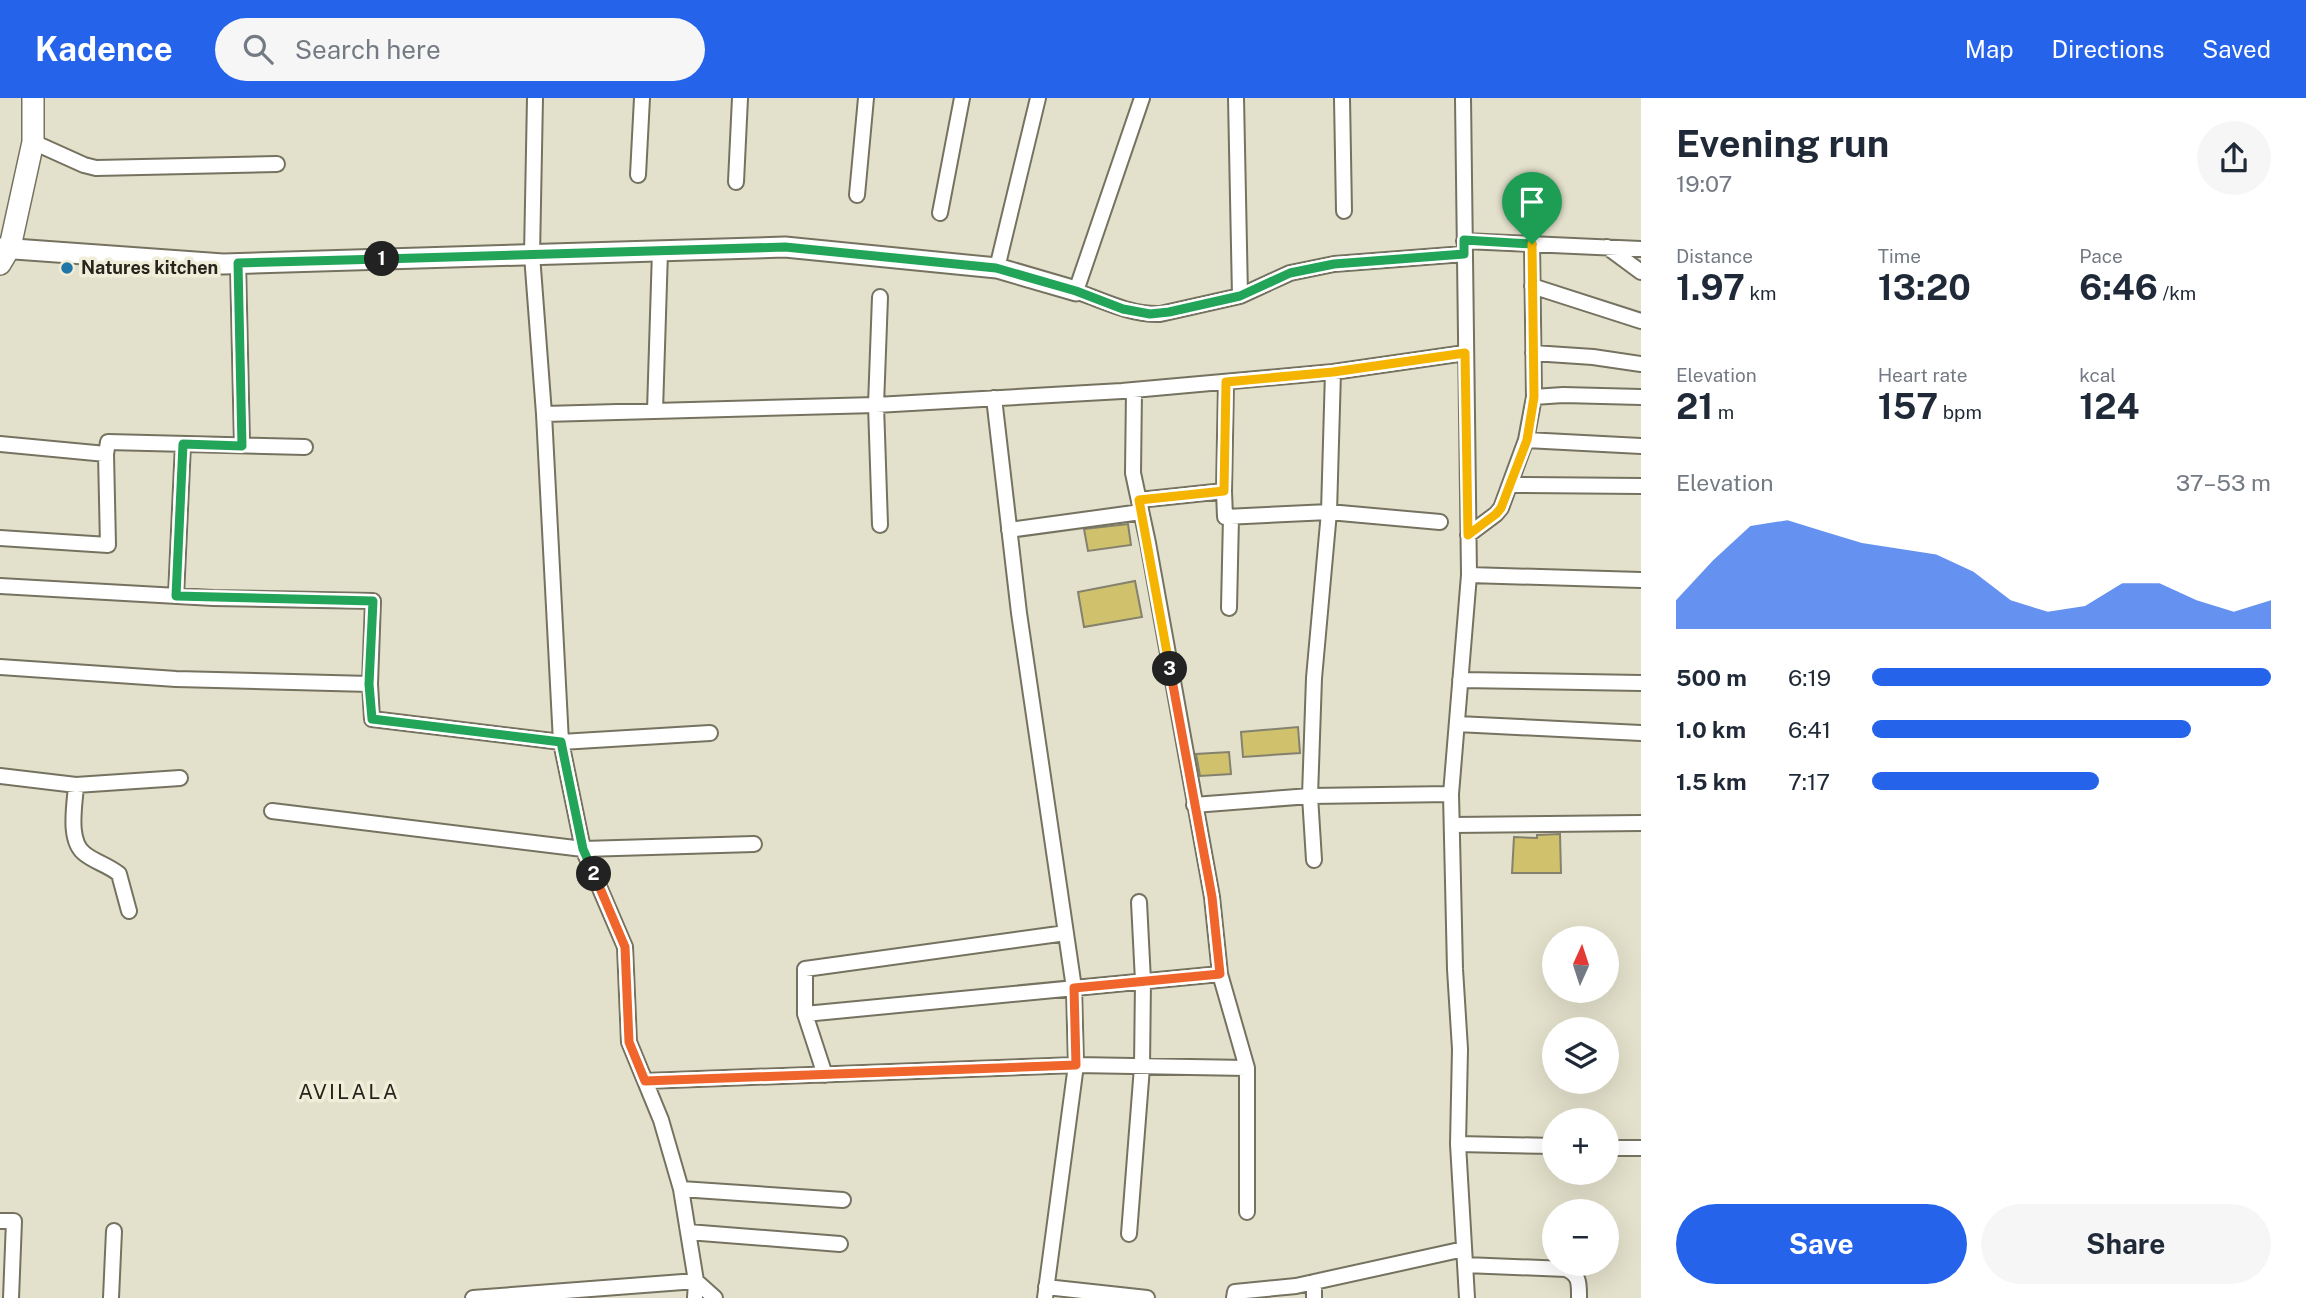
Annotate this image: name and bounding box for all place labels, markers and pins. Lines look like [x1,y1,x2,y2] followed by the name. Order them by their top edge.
[1502,172,1562,244] pin
[364,242,400,276] pin: 1
[81,257,218,278] place label: Natures kitchen
[59,260,75,276] marker: Natures kitchen
[1152,652,1188,686] pin: 3
[576,856,612,892] pin: 2

